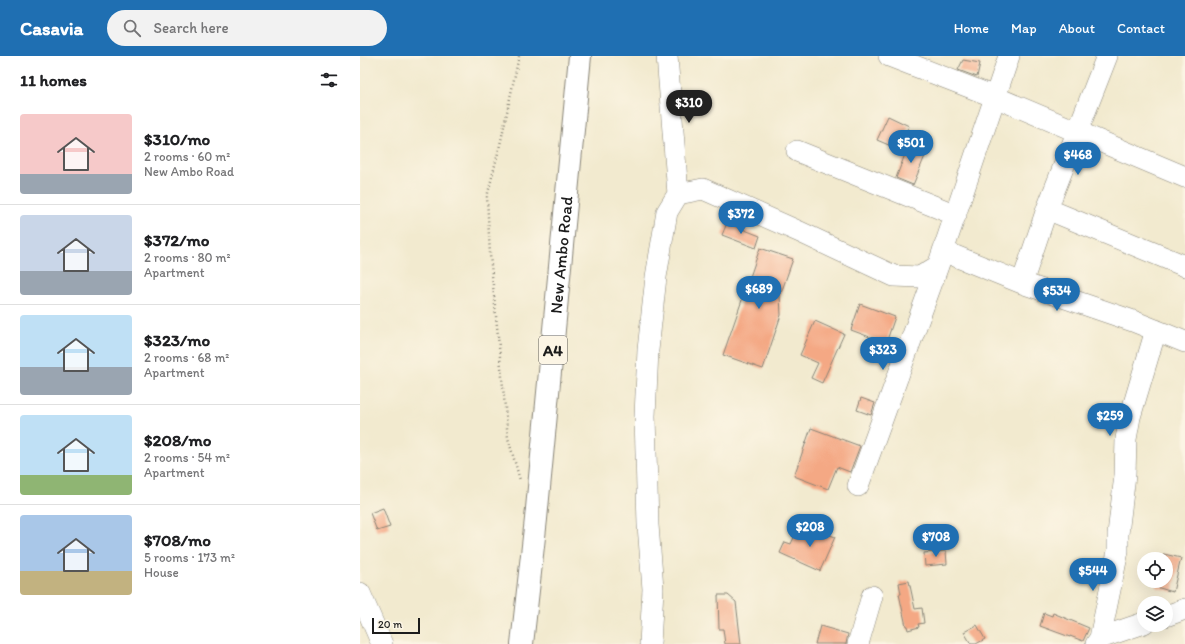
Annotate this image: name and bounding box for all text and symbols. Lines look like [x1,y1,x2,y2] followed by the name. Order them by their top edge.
[107,10,387,46] search box
[20,17,83,40] text: Casavia
[121,17,143,39] icon: search
[153,19,229,37] text: Search here
[954,20,989,37] text: Home
[1011,20,1037,37] text: Map
[1059,20,1095,37] text: About
[1117,20,1165,37] text: Contact
[318,69,340,91] icon: filters
[20,70,87,90] text: 11 homes
[665,90,713,124] pin: $310
[675,95,703,110] text: $310
[144,129,210,149] text: $310/mo
[52,130,100,178] icon: home
[887,130,935,164] pin: $501
[897,135,925,150] text: $501
[1054,142,1102,176] pin: $468
[1064,147,1092,162] text: $468
[144,149,230,164] text: 2 rooms · 60 m²
[144,164,234,179] text: New Ambo Road
[546,195,577,315] street label: New Ambo Road
[717,201,765,235] pin: $372
[728,206,754,221] text: $372
[144,230,209,250] text: $372/mo
[52,231,100,279] icon: home
[144,250,231,265] text: 2 rooms · 80 m²
[144,265,205,280] text: Apartment
[735,276,783,310] pin: $689
[1033,278,1081,312] pin: $534
[745,281,773,296] text: $689
[1043,283,1071,298] text: $534
[144,330,210,350] text: $323/mo
[52,331,100,379] icon: home
[539,336,567,364] road number: A4
[859,337,907,371] pin: $323
[869,342,897,357] text: $323
[144,350,229,365] text: 2 rooms · 68 m²
[144,365,205,380] text: Apartment
[1086,403,1134,437] pin: $259
[1096,408,1124,423] text: $259
[144,430,211,450] text: $208/mo
[52,431,100,479] icon: home
[144,450,230,465] text: 2 rooms · 54 m²
[144,465,205,480] text: Apartment
[786,514,834,548] pin: $208
[796,519,824,534] text: $208
[912,524,960,558] pin: $708
[922,529,950,544] text: $708
[144,530,211,550] text: $708/mo
[52,531,100,579] icon: home
[144,550,235,565] text: 5 rooms · 173 m²
[1137,552,1173,632] map controls
[1137,552,1173,588] button: locate
[1069,558,1117,592] pin: $544
[1078,563,1108,578] text: $544
[144,565,179,580] text: House
[1137,596,1173,632] button: layers
[372,616,420,635] scale bar
[378,618,402,631] text: 20 m

